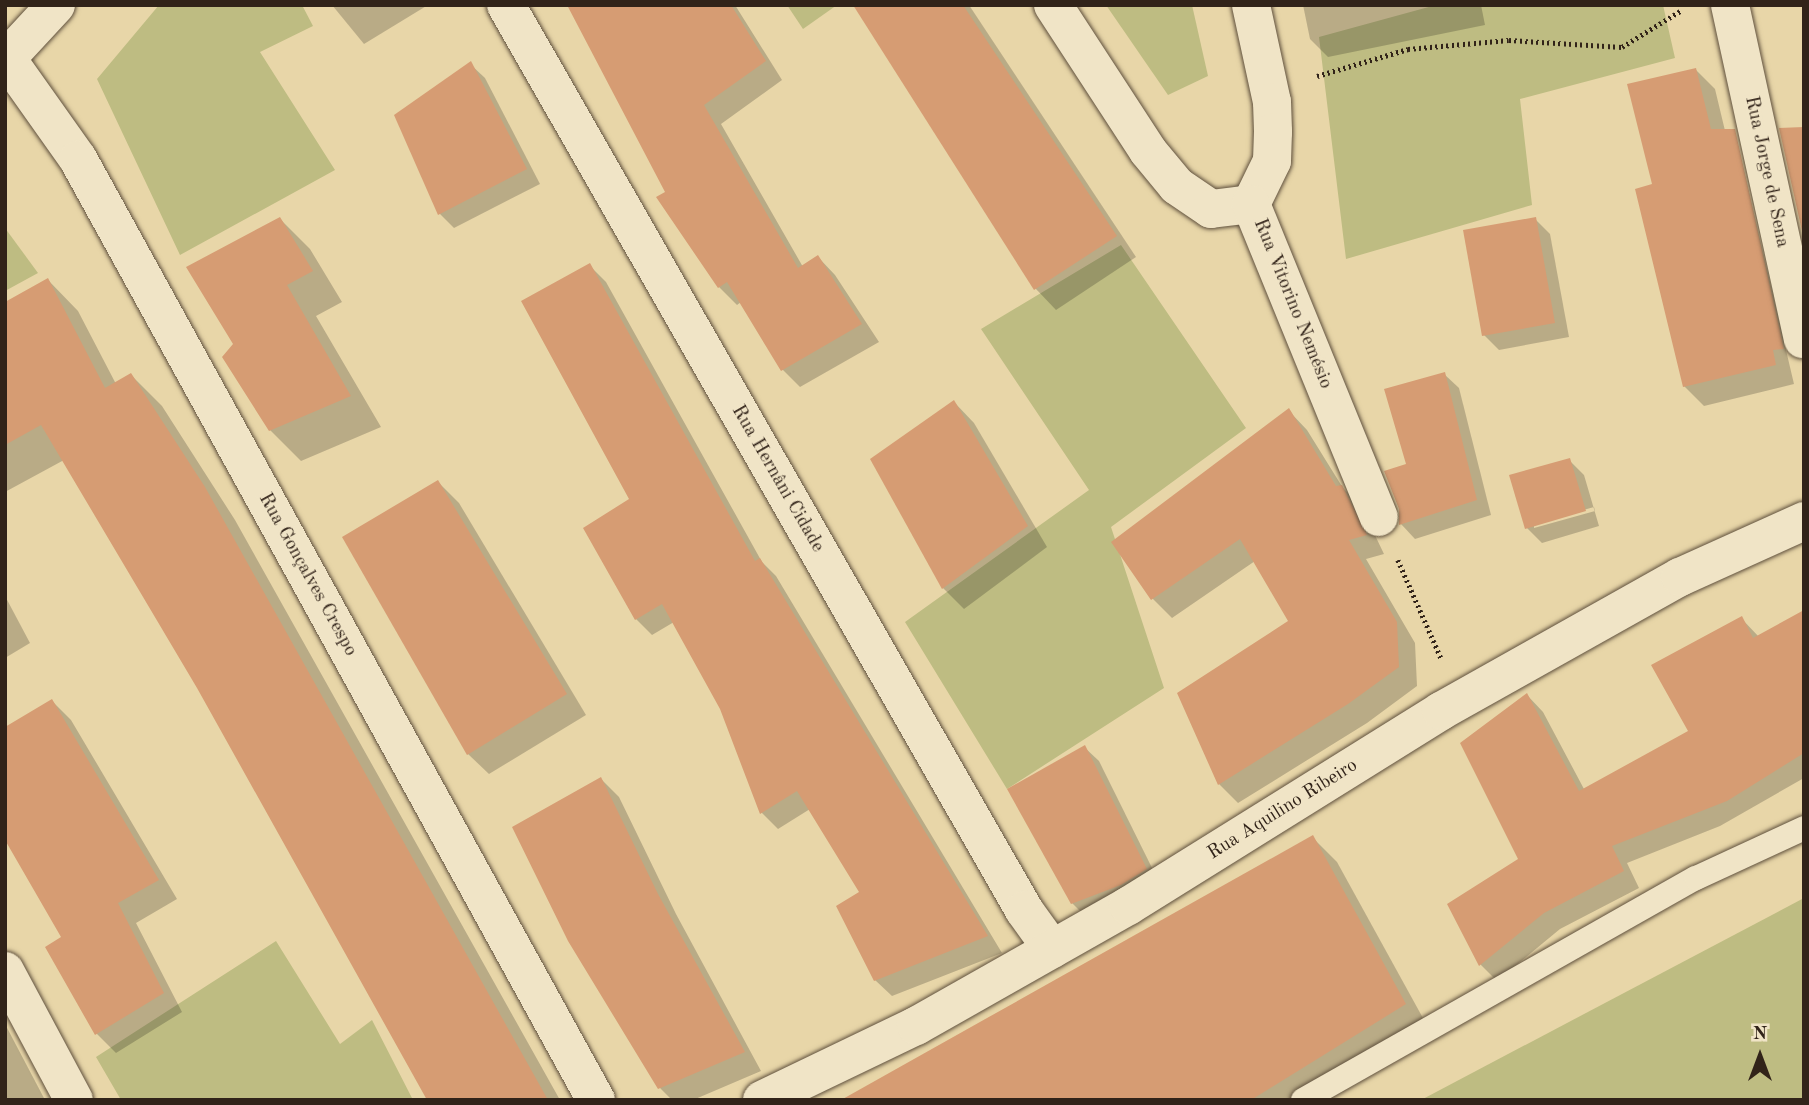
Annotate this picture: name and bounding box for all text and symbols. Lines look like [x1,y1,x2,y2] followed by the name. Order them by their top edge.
[1739,94,1793,250] street label: Rua Jorge de Sena
[1247,216,1337,392] street label: Rua Vitorino Nemésio
[726,401,828,557] street label: Rua Hernâni Cidade
[253,490,361,660] street label: Rua Gonçalves Crespo
[1204,755,1362,865] street label: Rua Aquilino Ribeiro
[1725,1021,1795,1091] north arrow
[1753,1025,1767,1044] text: N

